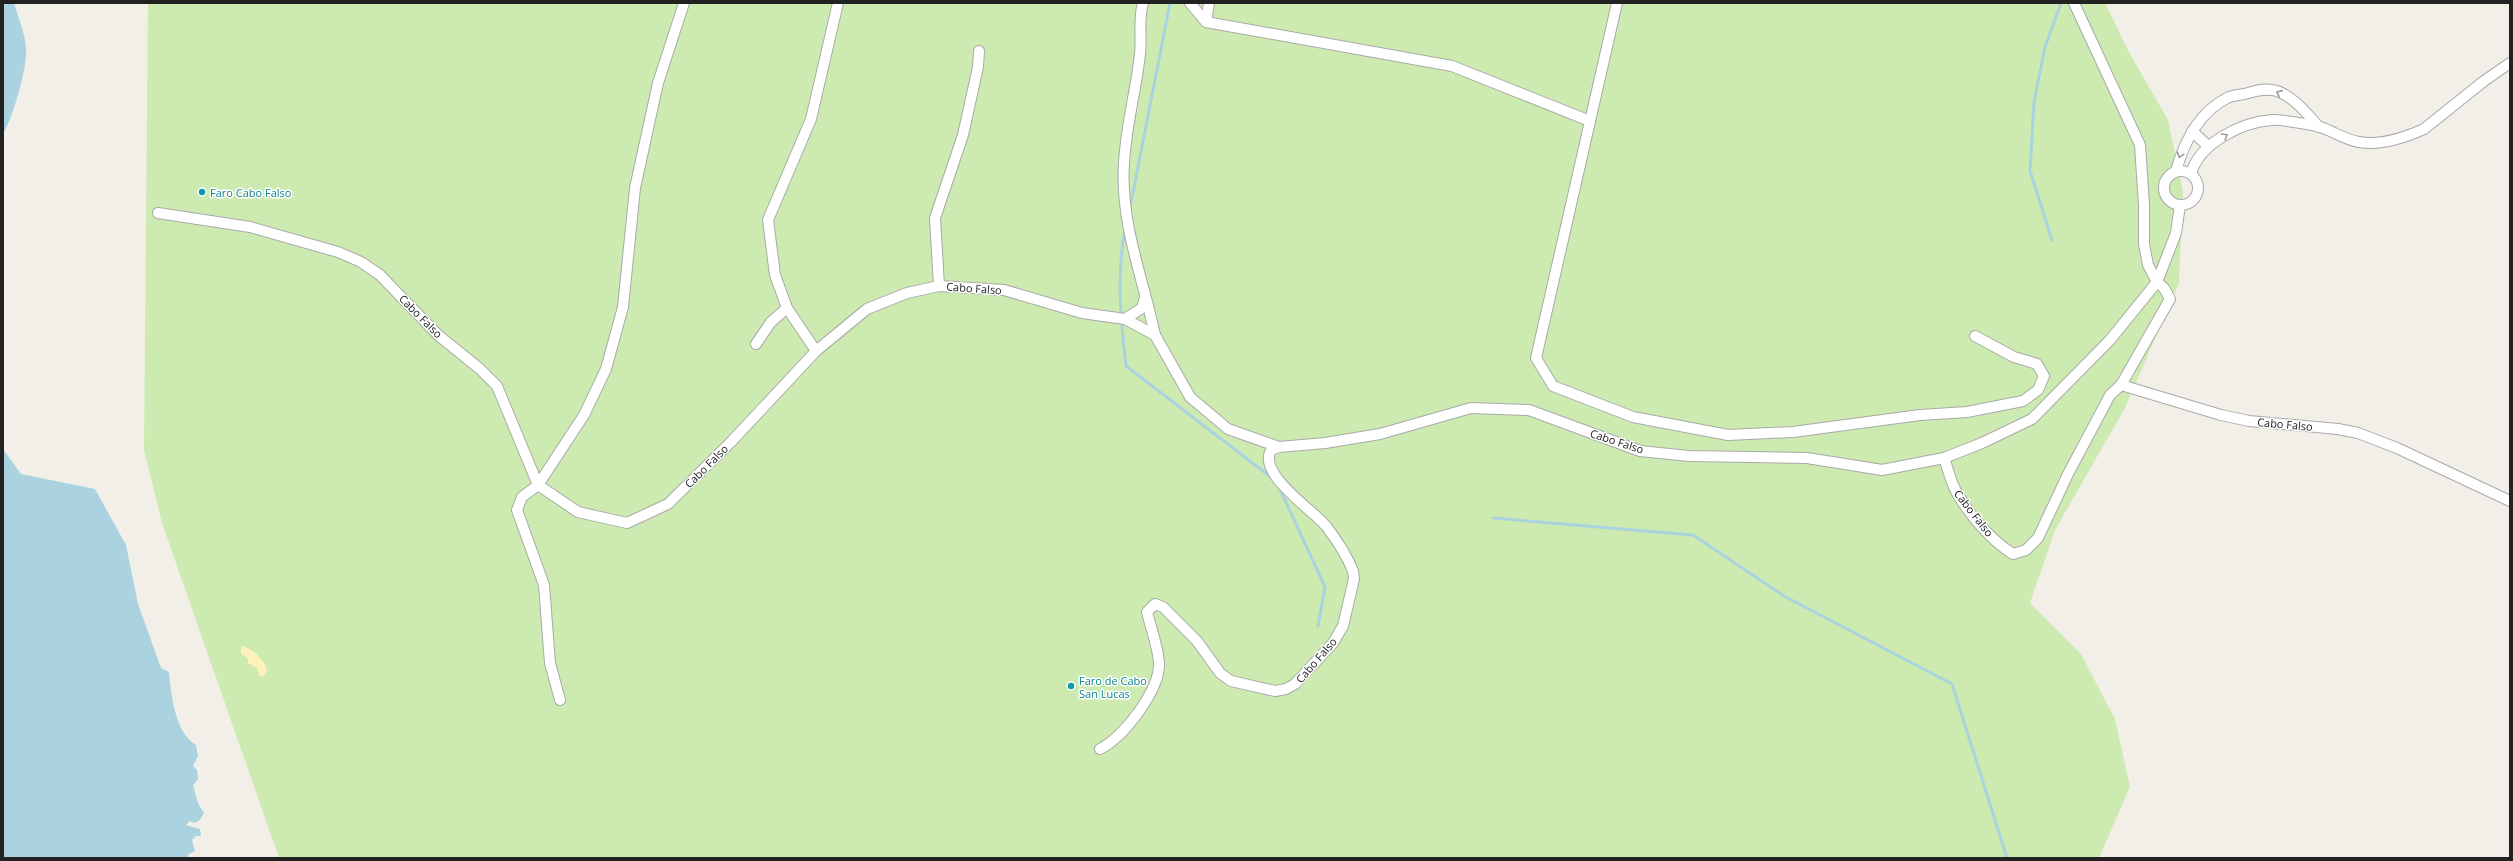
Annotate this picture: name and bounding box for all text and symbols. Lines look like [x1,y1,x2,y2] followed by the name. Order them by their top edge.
[2276,90,2283,98] one-way arrow
[2221,134,2228,141] one-way arrow
[2176,152,2185,159] one-way arrow
[210,185,292,200] place label: Faro Cabo Falso
[197,187,207,197] marker: Faro Cabo Falso
[946,279,1003,297] street label: Cabo Falso
[396,291,446,341] street label: Cabo Falso
[2257,414,2314,434] street label: Cabo Falso
[1588,425,1646,457] street label: Cabo Falso
[681,441,731,491] street label: Cabo Falso
[1951,486,1997,540] street label: Cabo Falso
[1292,634,1340,686] street label: Cabo Falso
[1079,673,1147,701] place label: Faro de Cabo San Lucas
[1066,681,1076,691] marker: Faro de Cabo San Lucas

